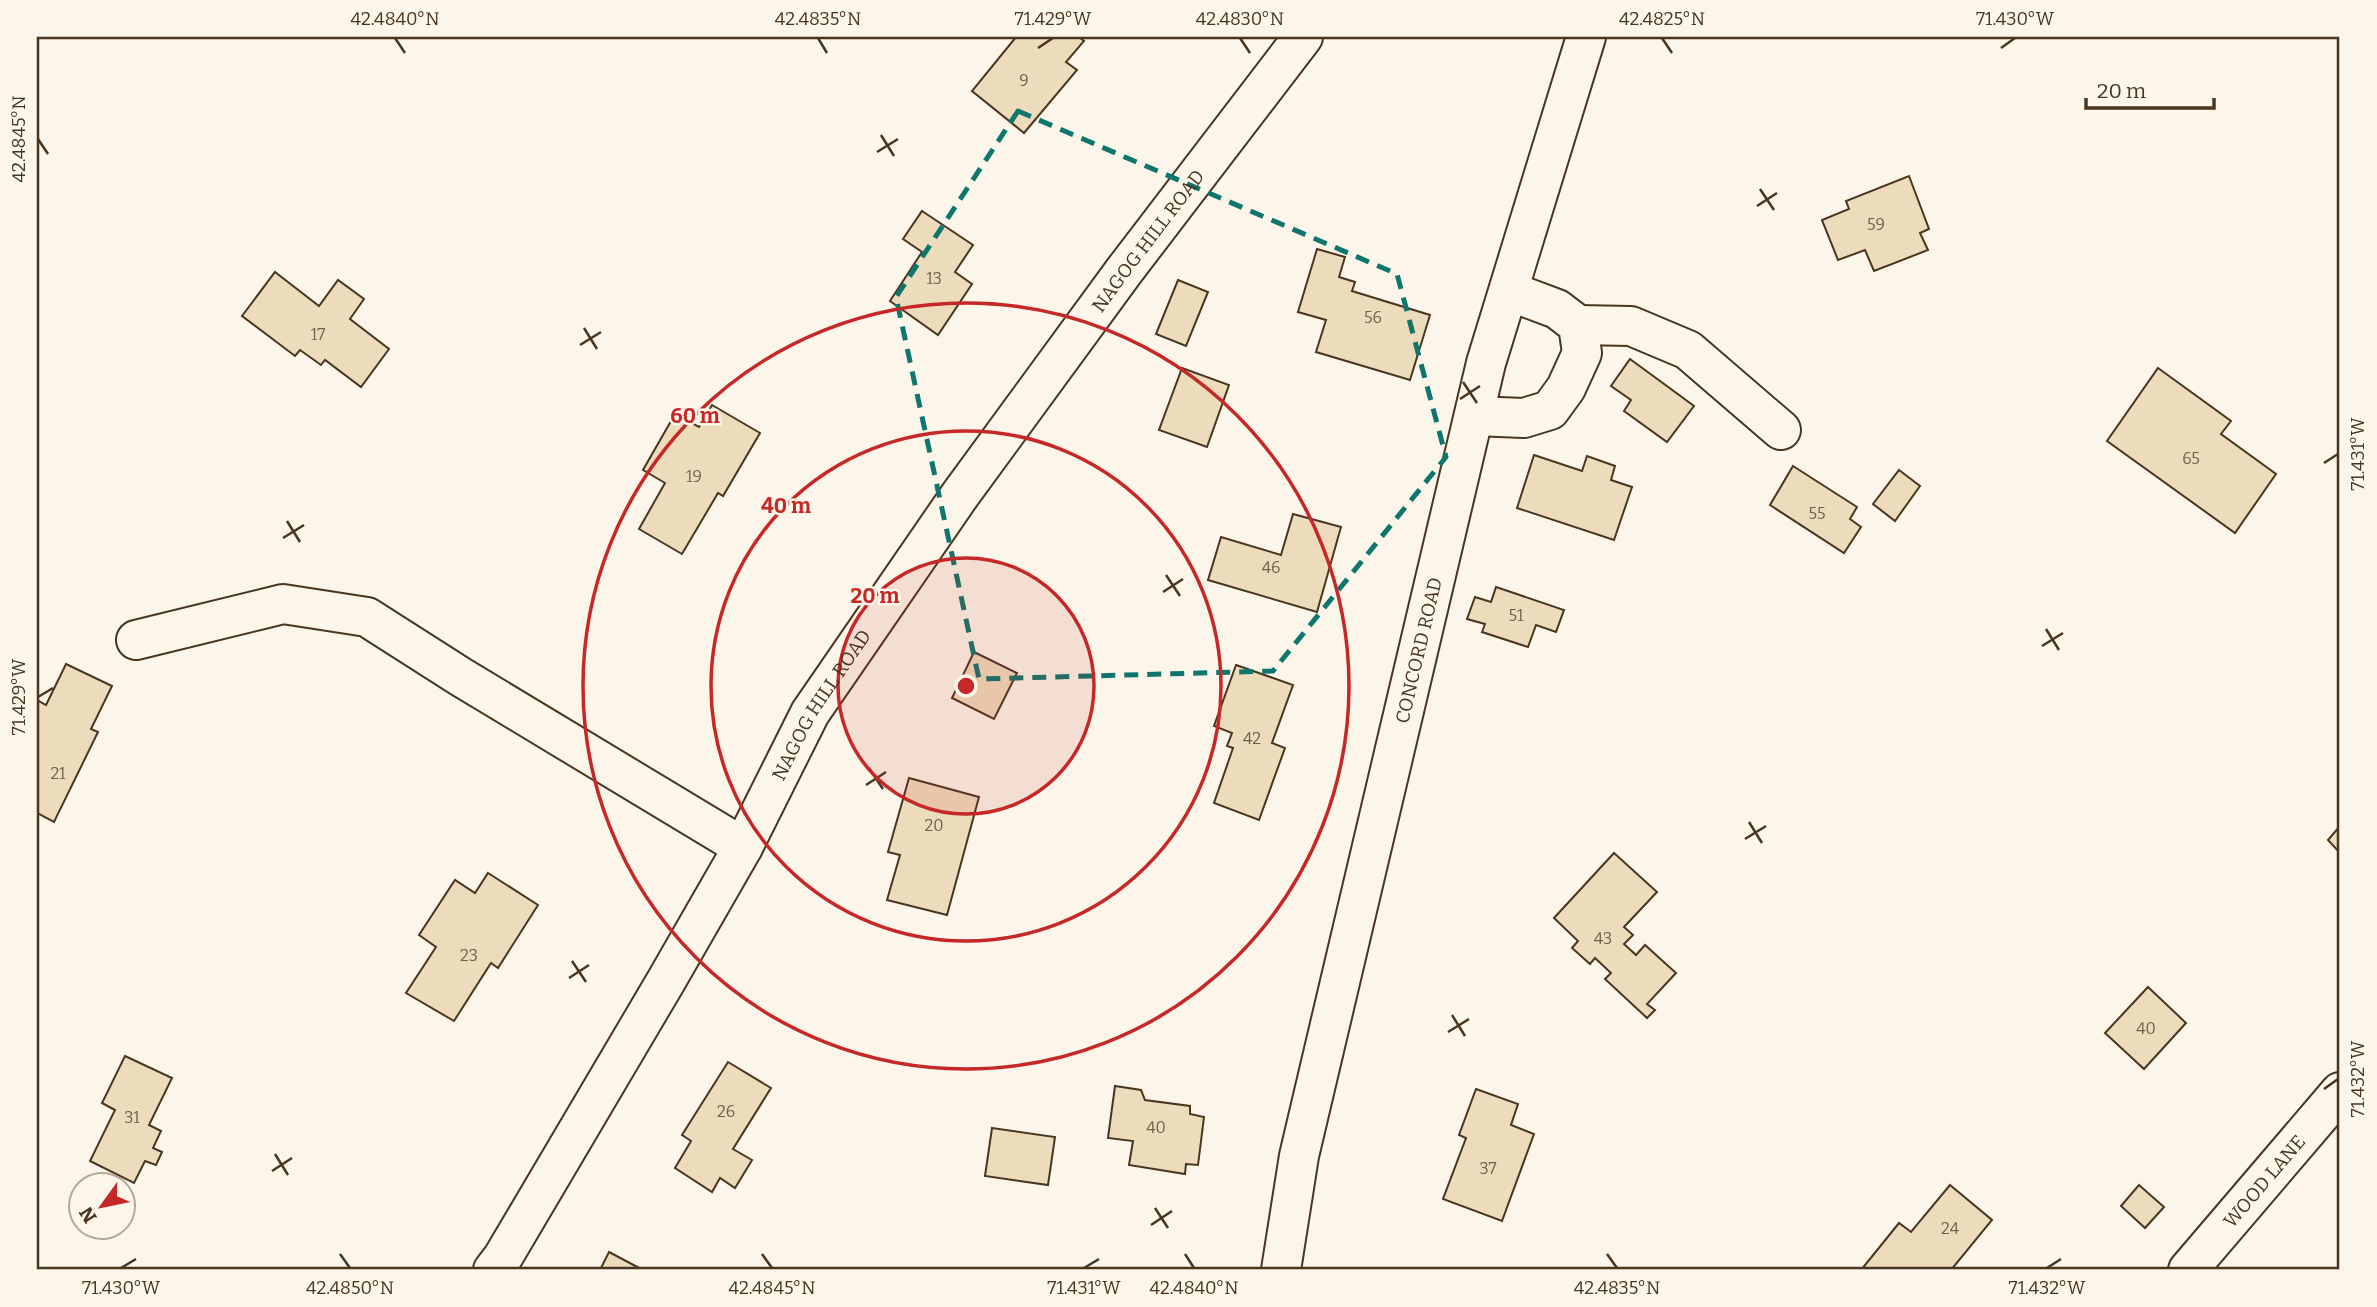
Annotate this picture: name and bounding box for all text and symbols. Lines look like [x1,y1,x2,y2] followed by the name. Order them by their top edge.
[351,8,439,30] text: 42.4840°N
[775,8,861,30] text: 42.4835°N
[1015,8,1092,30] text: 71.429°W
[1196,8,1284,30] text: 42.4830°N
[1619,8,1705,30] text: 42.4825°N
[1976,8,2055,30] text: 71.430°W
[2086,66,2214,110] scale bar
[1019,71,1029,90] house number: 9
[2097,78,2146,104] text: 20 m
[8,96,30,182] text: 42.4845°N
[1086,165,1209,316] street label: NAGOG HILL ROAD
[1867,215,1885,234] house number: 59
[926,269,942,288] house number: 13
[1364,308,1382,327] house number: 56
[311,325,325,344] house number: 17
[670,403,720,429] text: 60 m
[2347,417,2369,491] text: 71.431°W
[2182,449,2200,468] house number: 65
[686,467,702,486] house number: 19
[761,493,811,519] text: 40 m
[1808,504,1826,523] house number: 55
[1262,558,1280,577] house number: 46
[1390,575,1447,726] street label: CONCORD ROAD
[851,583,899,609] text: 20 m
[1509,606,1524,625] house number: 51
[767,625,876,784] street label: NAGOG HILL ROAD
[8,658,30,735] text: 71.429°W
[954,674,978,698] centre of rings
[1243,729,1261,748] house number: 42
[50,764,66,783] house number: 21
[925,816,943,835] house number: 20
[1594,929,1612,948] house number: 43
[460,946,478,965] house number: 23
[2136,1019,2156,1038] house number: 40
[2347,1040,2369,1117] text: 71.432°W
[717,1102,735,1121] house number: 26
[124,1108,140,1127] house number: 31
[1146,1118,1166,1137] house number: 40
[2218,1130,2310,1232] street label: WOOD LANE
[1479,1159,1497,1178] house number: 37
[66,1170,136,1240] north arrow
[74,1202,102,1227] text: N
[1941,1219,1960,1238] house number: 24
[82,1277,161,1299] text: 71.430°W
[306,1277,394,1299] text: 42.4850°N
[729,1277,815,1299] text: 42.4845°N
[1047,1277,1121,1299] text: 71.431°W
[1150,1277,1238,1299] text: 42.4840°N
[1574,1277,1660,1299] text: 42.4835°N
[2009,1277,2086,1299] text: 71.432°W

